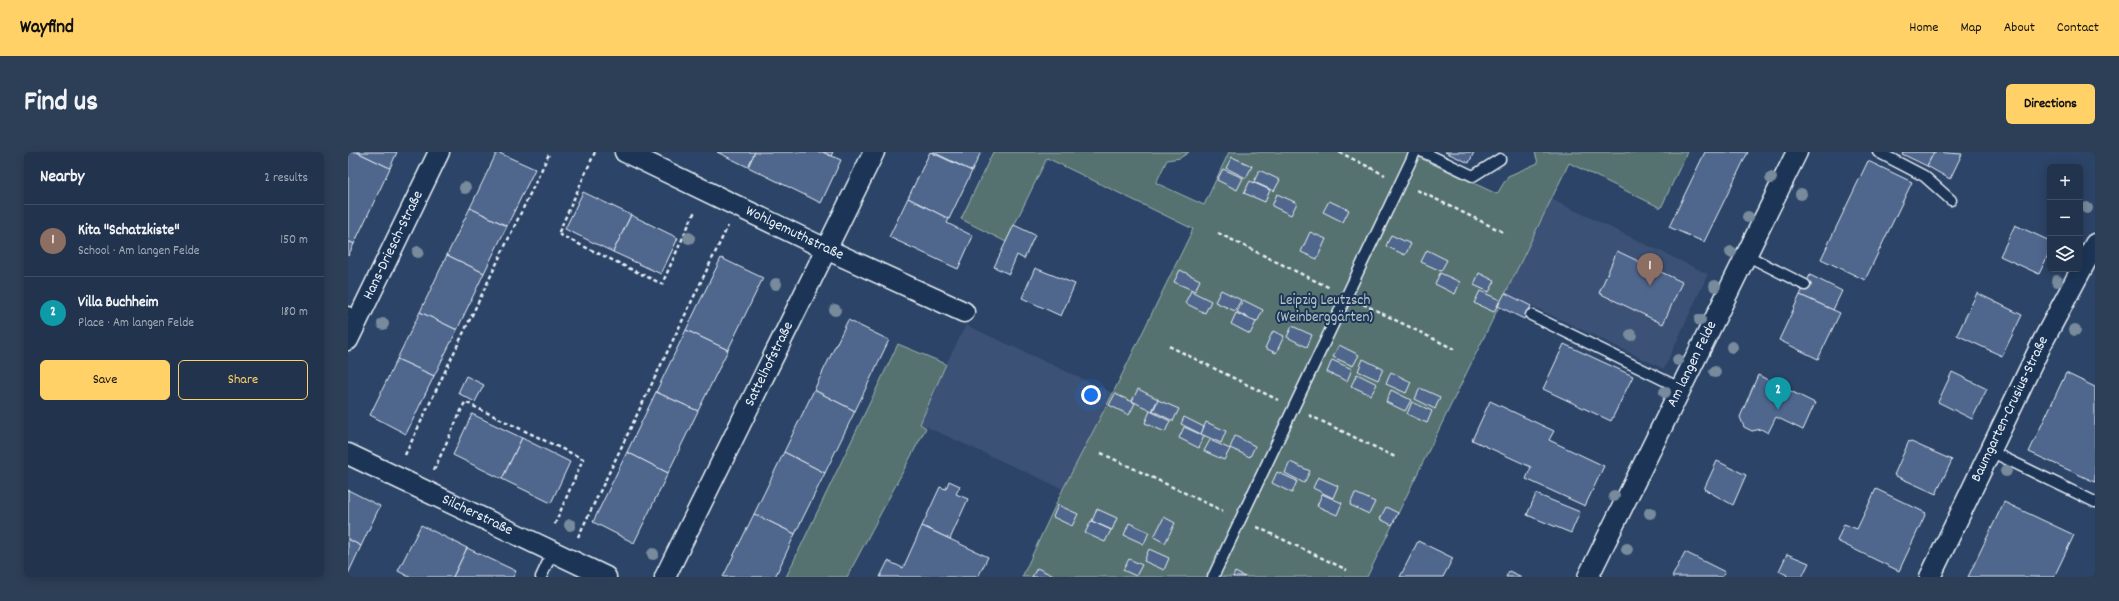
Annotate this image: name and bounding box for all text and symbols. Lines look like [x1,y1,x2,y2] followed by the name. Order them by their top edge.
[20,15,74,42] text: Wayfind
[1909,18,1938,38] text: Home
[1960,18,1982,38] text: Map
[2004,18,2035,38] text: About
[2057,18,2099,38] text: Contact
[24,84,98,124] text: Find us
[2006,84,2095,124] button: Directions
[2047,164,2083,272] map controls
[2047,164,2083,200] button: +
[40,166,84,190] text: Nearby
[264,169,308,188] text: 2 results
[358,187,430,304] street label: Hans-Driesch-Straße
[2047,200,2083,236] button: −
[742,201,847,267] street label: Wohlgemuthstraße
[78,220,180,242] text: Kita "Schatzkiste"
[52,231,54,250] text: 1
[280,231,308,250] text: 150 m
[2047,236,2083,272] button: layers
[78,242,200,261] text: School · Am langen Felde
[1637,253,1663,286] pin: 1
[1277,290,1373,329] park label: Leipzig Leutzsch (Weinberggärten)
[78,292,159,314] text: Villa Buchheim
[50,303,56,322] text: 2
[281,303,308,322] text: 180 m
[78,314,194,333] text: Place · Am langen Felde
[1662,317,1723,411] street label: Am langen Felde
[739,318,800,410] street label: Sattelhofstraße
[1966,332,2055,486] street label: Baumgarten-Crusius-Straße
[40,360,170,400] button: Save
[178,360,308,400] button: Share
[1765,377,1791,410] pin: 2
[1081,385,1101,405] your location
[438,489,517,542] street label: Silcherstraße

